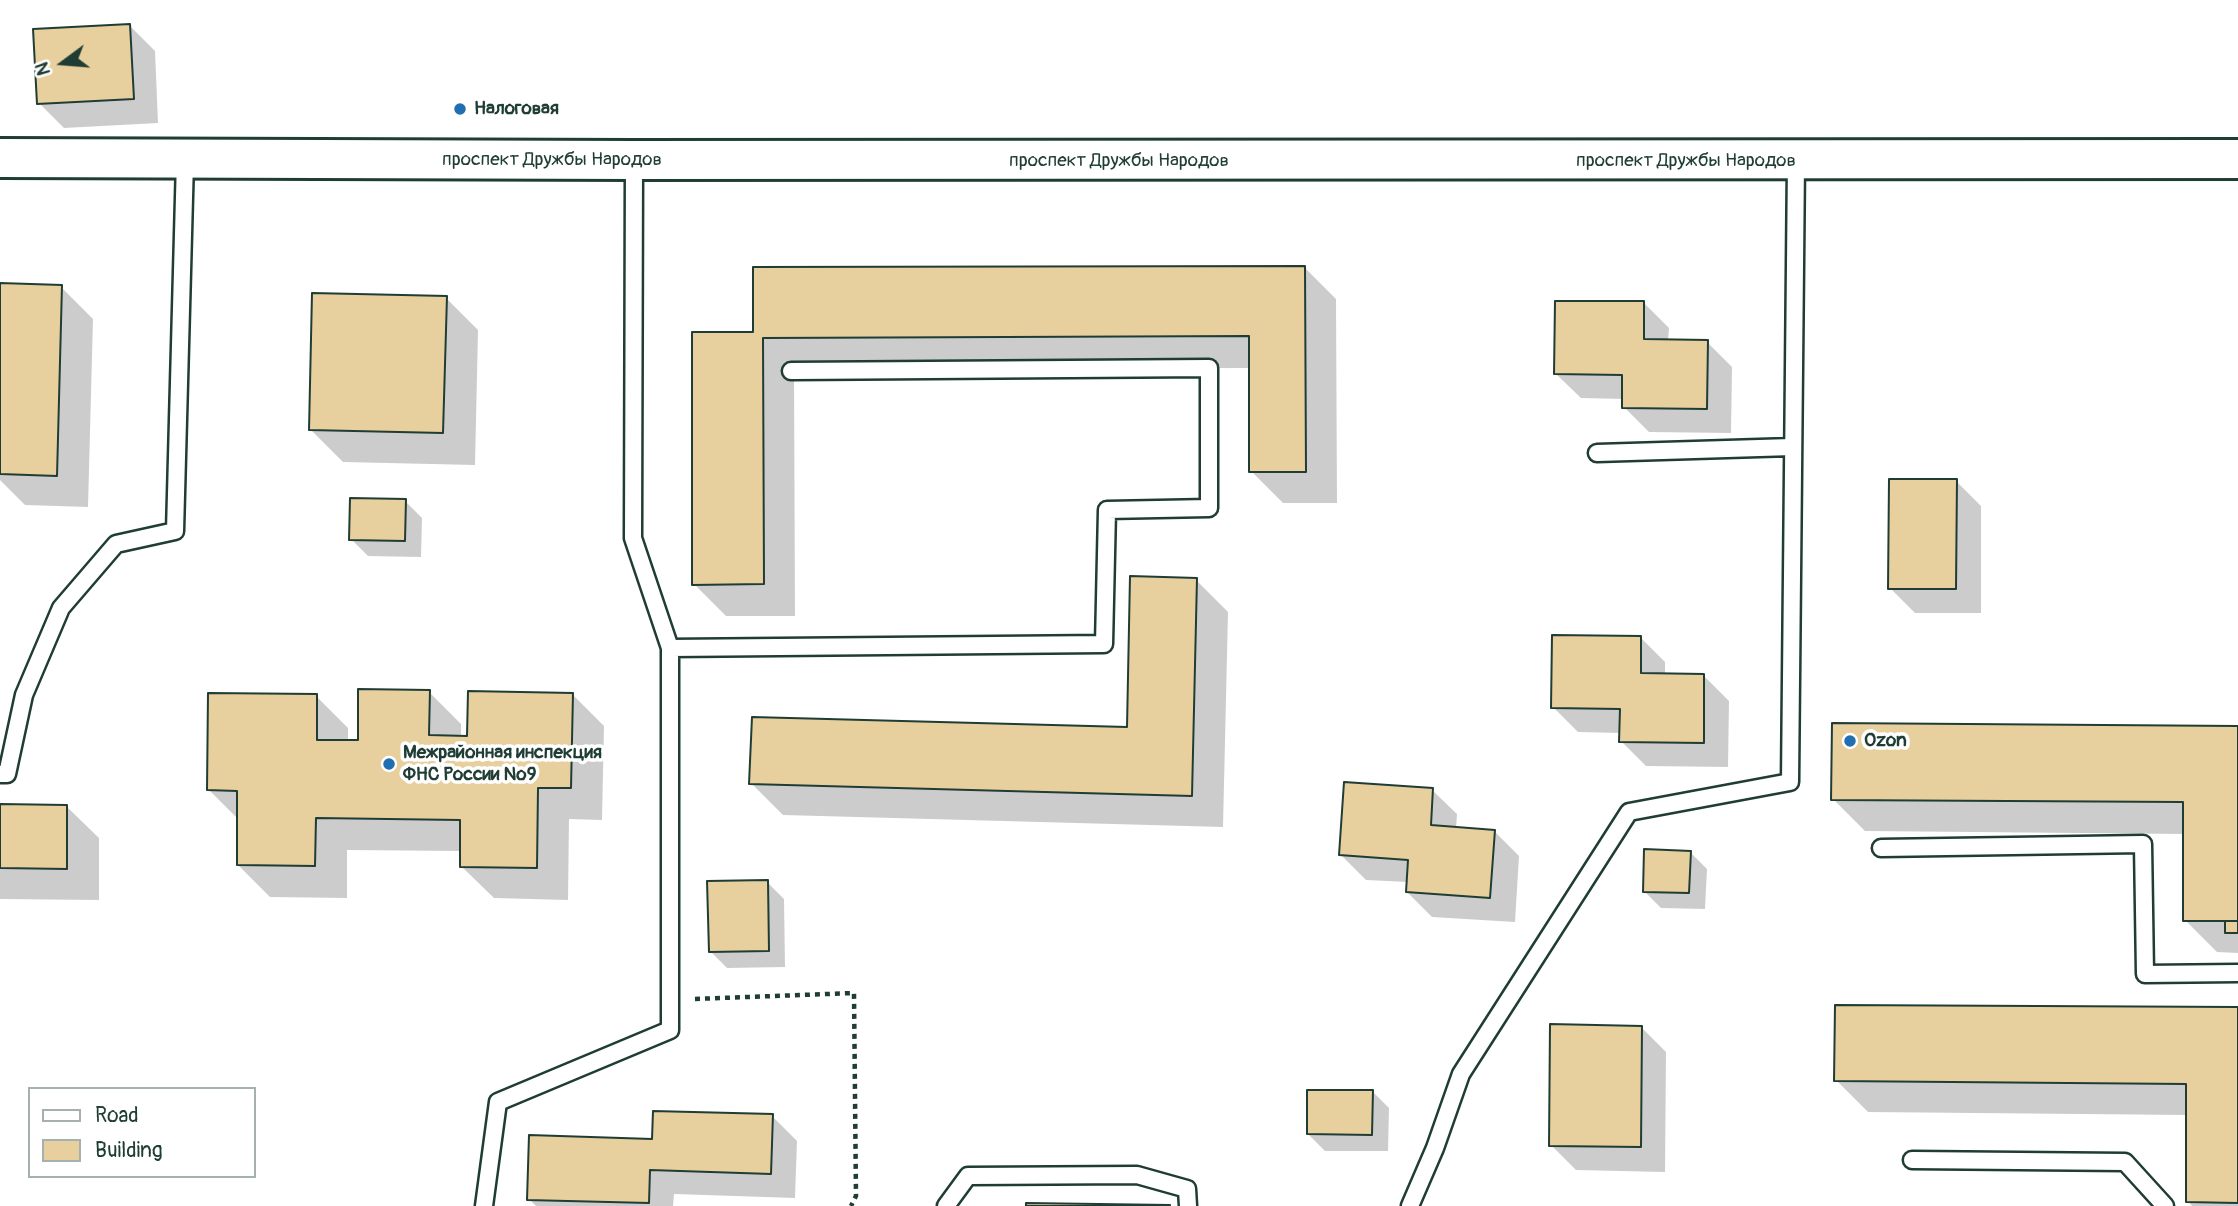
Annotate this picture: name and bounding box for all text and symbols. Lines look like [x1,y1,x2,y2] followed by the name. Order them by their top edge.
[28,28,98,98] north arrow
[30,59,56,78] text: N
[474,98,559,120] place label: Налоговая
[452,101,468,117] marker: Налоговая
[442,149,662,171] street label: проспект Дружбы Народов
[1009,150,1229,172] street label: проспект Дружбы Народов
[1576,150,1796,172] street label: проспект Дружбы Народов
[1864,730,1907,752] place label: Ozon
[1842,733,1858,749] marker: Ozon
[403,742,602,786] place label: Межрайонная инспекция ФНС России №9
[381,756,397,772] marker: Межрайонная инспекция ФНС России №9
[28,1087,256,1178] legend
[95,1102,139,1129] text: Road
[95,1137,162,1164] text: Building

